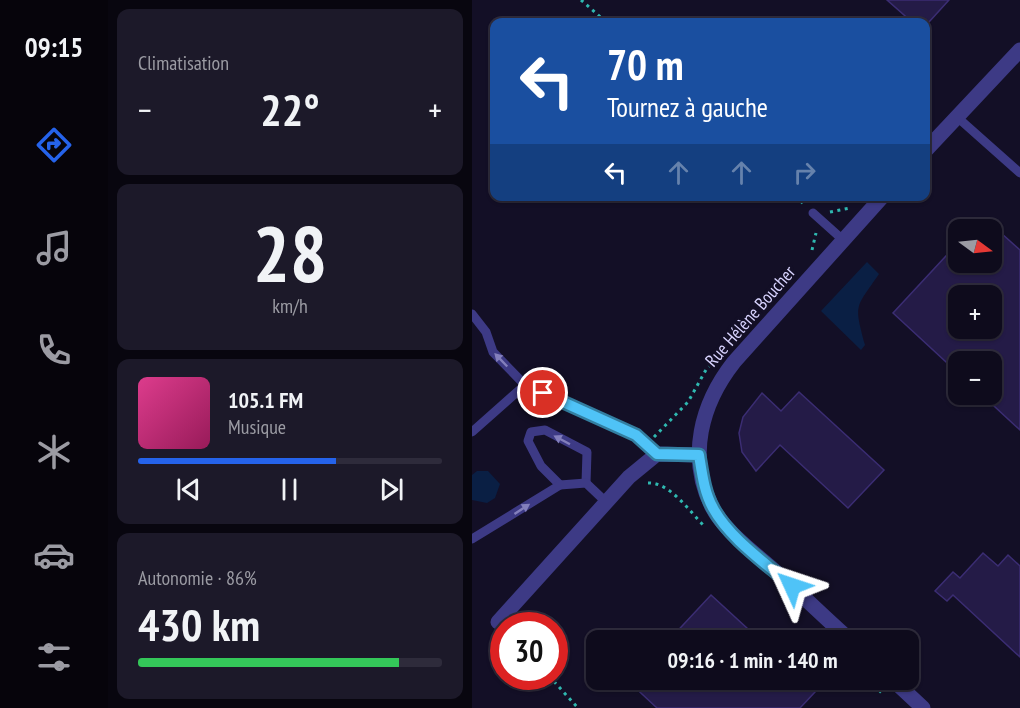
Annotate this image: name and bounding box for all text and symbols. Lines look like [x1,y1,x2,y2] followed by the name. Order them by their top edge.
[25,30,83,64] text: 09:15
[607,37,684,92] text: 70 m
[508,42,586,120] icon: left
[138,50,229,76] text: Climatisation
[260,80,320,138] text: 22°
[138,88,152,131] text: −
[428,88,442,131] text: +
[607,90,768,124] text: Tournez à gauche
[33,124,75,166] icon: directions
[599,156,632,189] icon: left
[662,156,695,189] icon: ahead
[725,156,758,189] icon: ahead
[788,156,821,189] icon: right
[253,203,327,304] text: 28
[948,219,1002,273] north arrow
[948,219,1002,405] map controls
[33,227,75,269] icon: music
[700,261,800,371] street label: Rue Hélène Boucher
[948,285,1002,339] button: +
[272,293,308,319] text: km/h
[33,329,75,371] icon: phone
[948,351,1002,405] button: −
[494,353,508,368] one-way arrow
[517,367,568,418] pin
[526,376,559,409] icon: arrive
[228,386,303,414] text: 105.1 FM
[228,414,286,440] text: Musique
[33,431,75,473] icon: climate
[554,435,571,444] one-way arrow
[172,473,205,506] icon: previous
[273,473,306,506] icon: pause
[375,473,408,506] icon: next
[514,504,530,515] one-way arrow
[33,534,75,576] icon: car
[760,554,824,618] position arrow
[138,565,257,591] text: Autonomie · 86%
[138,595,260,653] text: 430 km
[490,612,568,690] speed limit sign: 30
[33,636,75,678] icon: filters
[667,646,838,674] text: 09:16 · 1 min · 140 m

